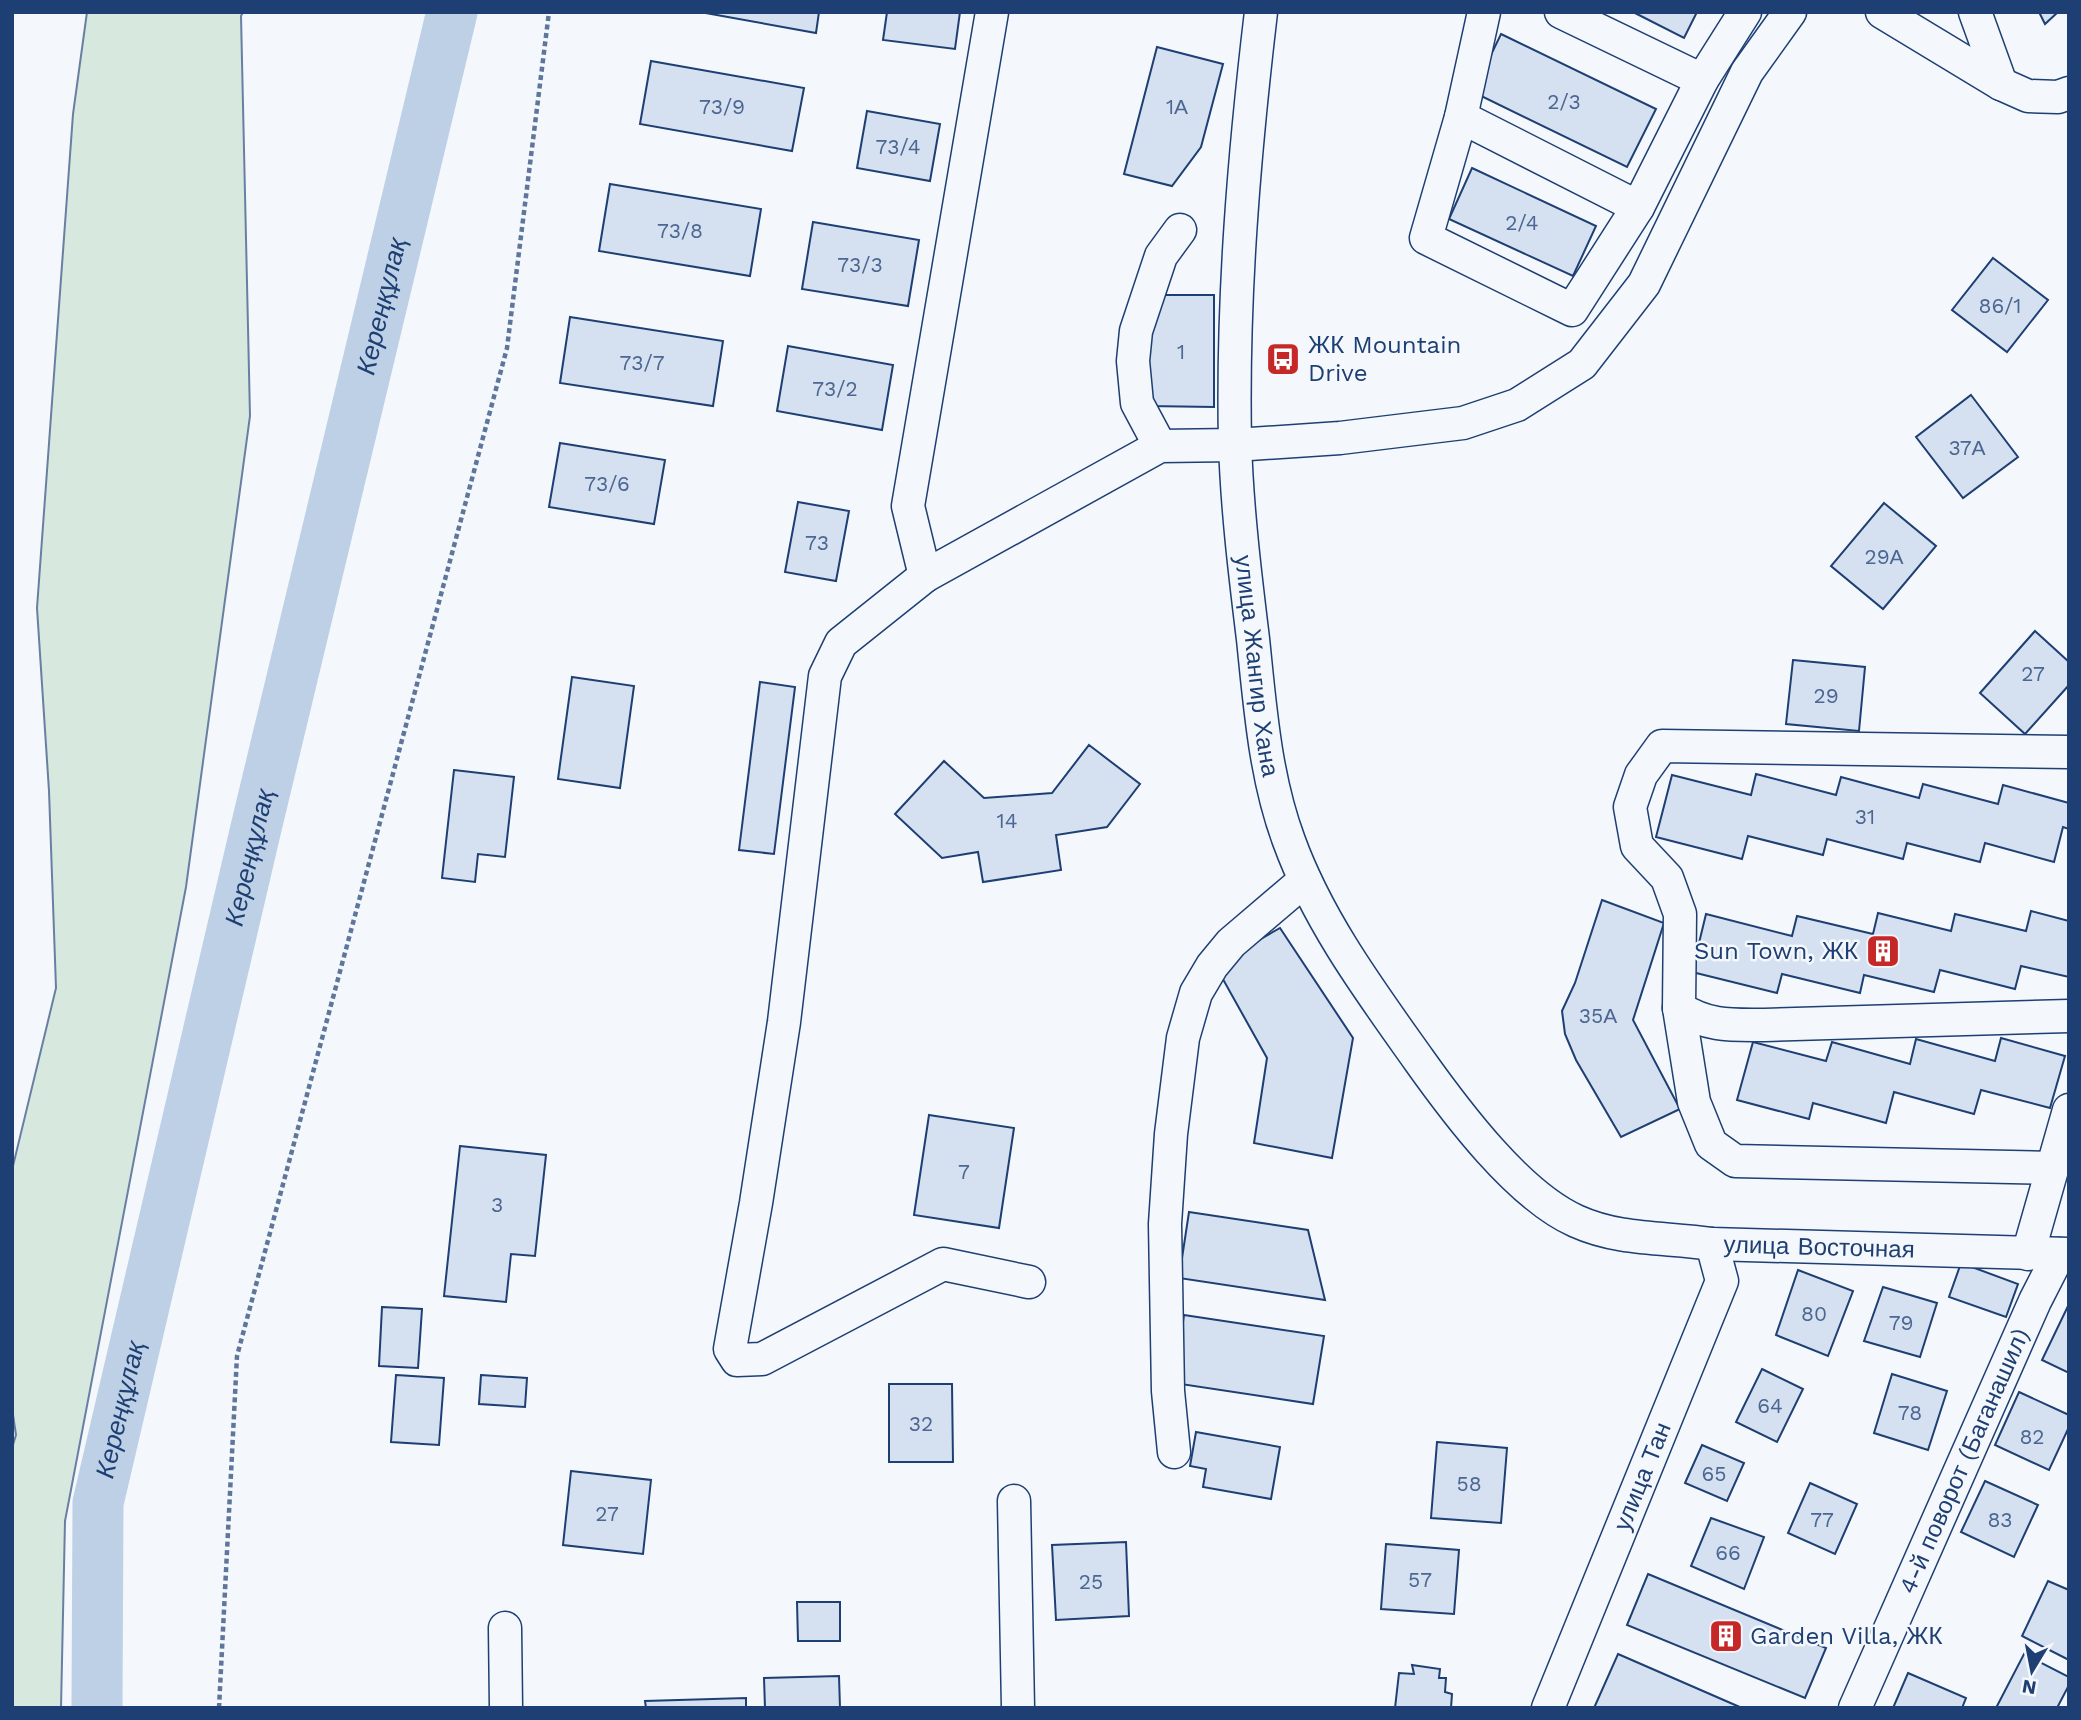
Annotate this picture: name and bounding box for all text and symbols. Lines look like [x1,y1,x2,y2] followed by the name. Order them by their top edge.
[1547,89,1581,114] house number: 2/3
[699,94,745,119] house number: 73/9
[1166,94,1188,119] house number: 1А
[875,134,921,159] house number: 73/4
[1505,210,1539,235] house number: 2/4
[657,218,703,243] house number: 73/8
[350,233,413,378] water label: Кереңқұлақ
[837,252,883,277] house number: 73/3
[1978,293,2022,318] house number: 86/1
[1308,331,1461,387] place label: ЖК Mountain Drive
[1177,339,1185,364] house number: 1
[1264,340,1302,378] bus stop icon: ЖК Mountain Drive
[620,350,665,375] house number: 73/7
[812,376,858,401] house number: 73/2
[1948,435,1986,460] house number: 37А
[584,471,630,496] house number: 73/6
[805,530,829,555] house number: 73
[1864,544,1904,569] house number: 29А
[1229,554,1285,780] street label: улица Жангир Хана
[2021,661,2045,686] house number: 27
[1813,683,1839,708] house number: 29
[219,784,280,929] water label: Кереңқұлақ
[1855,804,1875,829] house number: 31
[996,808,1018,833] house number: 14
[1864,932,1902,970] building icon: Sun Town, ЖК
[1694,937,1858,965] place label: Sun Town, ЖК
[1579,1003,1617,1028] house number: 35А
[958,1159,970,1184] house number: 7
[491,1192,503,1217] house number: 3
[1723,1230,1915,1264] street label: улица Восточная
[1801,1301,1827,1326] house number: 80
[1889,1310,1913,1335] house number: 79
[1893,1324,2035,1598] street label: 4-й поворот (Баганашил)
[89,1336,151,1481] water label: Кереңқұлақ
[1757,1393,1783,1418] house number: 64
[1898,1400,1922,1425] house number: 78
[909,1411,933,1436] house number: 32
[1608,1418,1677,1535] street label: улица Тан
[2019,1424,2045,1449] house number: 82
[1702,1461,1727,1486] house number: 65
[1456,1471,1482,1496] house number: 58
[595,1501,619,1526] house number: 27
[1810,1507,1834,1532] house number: 77
[1988,1507,2012,1532] house number: 83
[1715,1540,1741,1565] house number: 66
[1408,1567,1432,1592] house number: 57
[1079,1569,1103,1594] house number: 25
[1707,1617,1745,1655] building icon: Garden Villa, ЖК
[1750,1622,1942,1650] place label: Garden Villa, ЖК
[1997,1636,2067,1706] north arrow
[2020,1675,2038,1700] text: N

